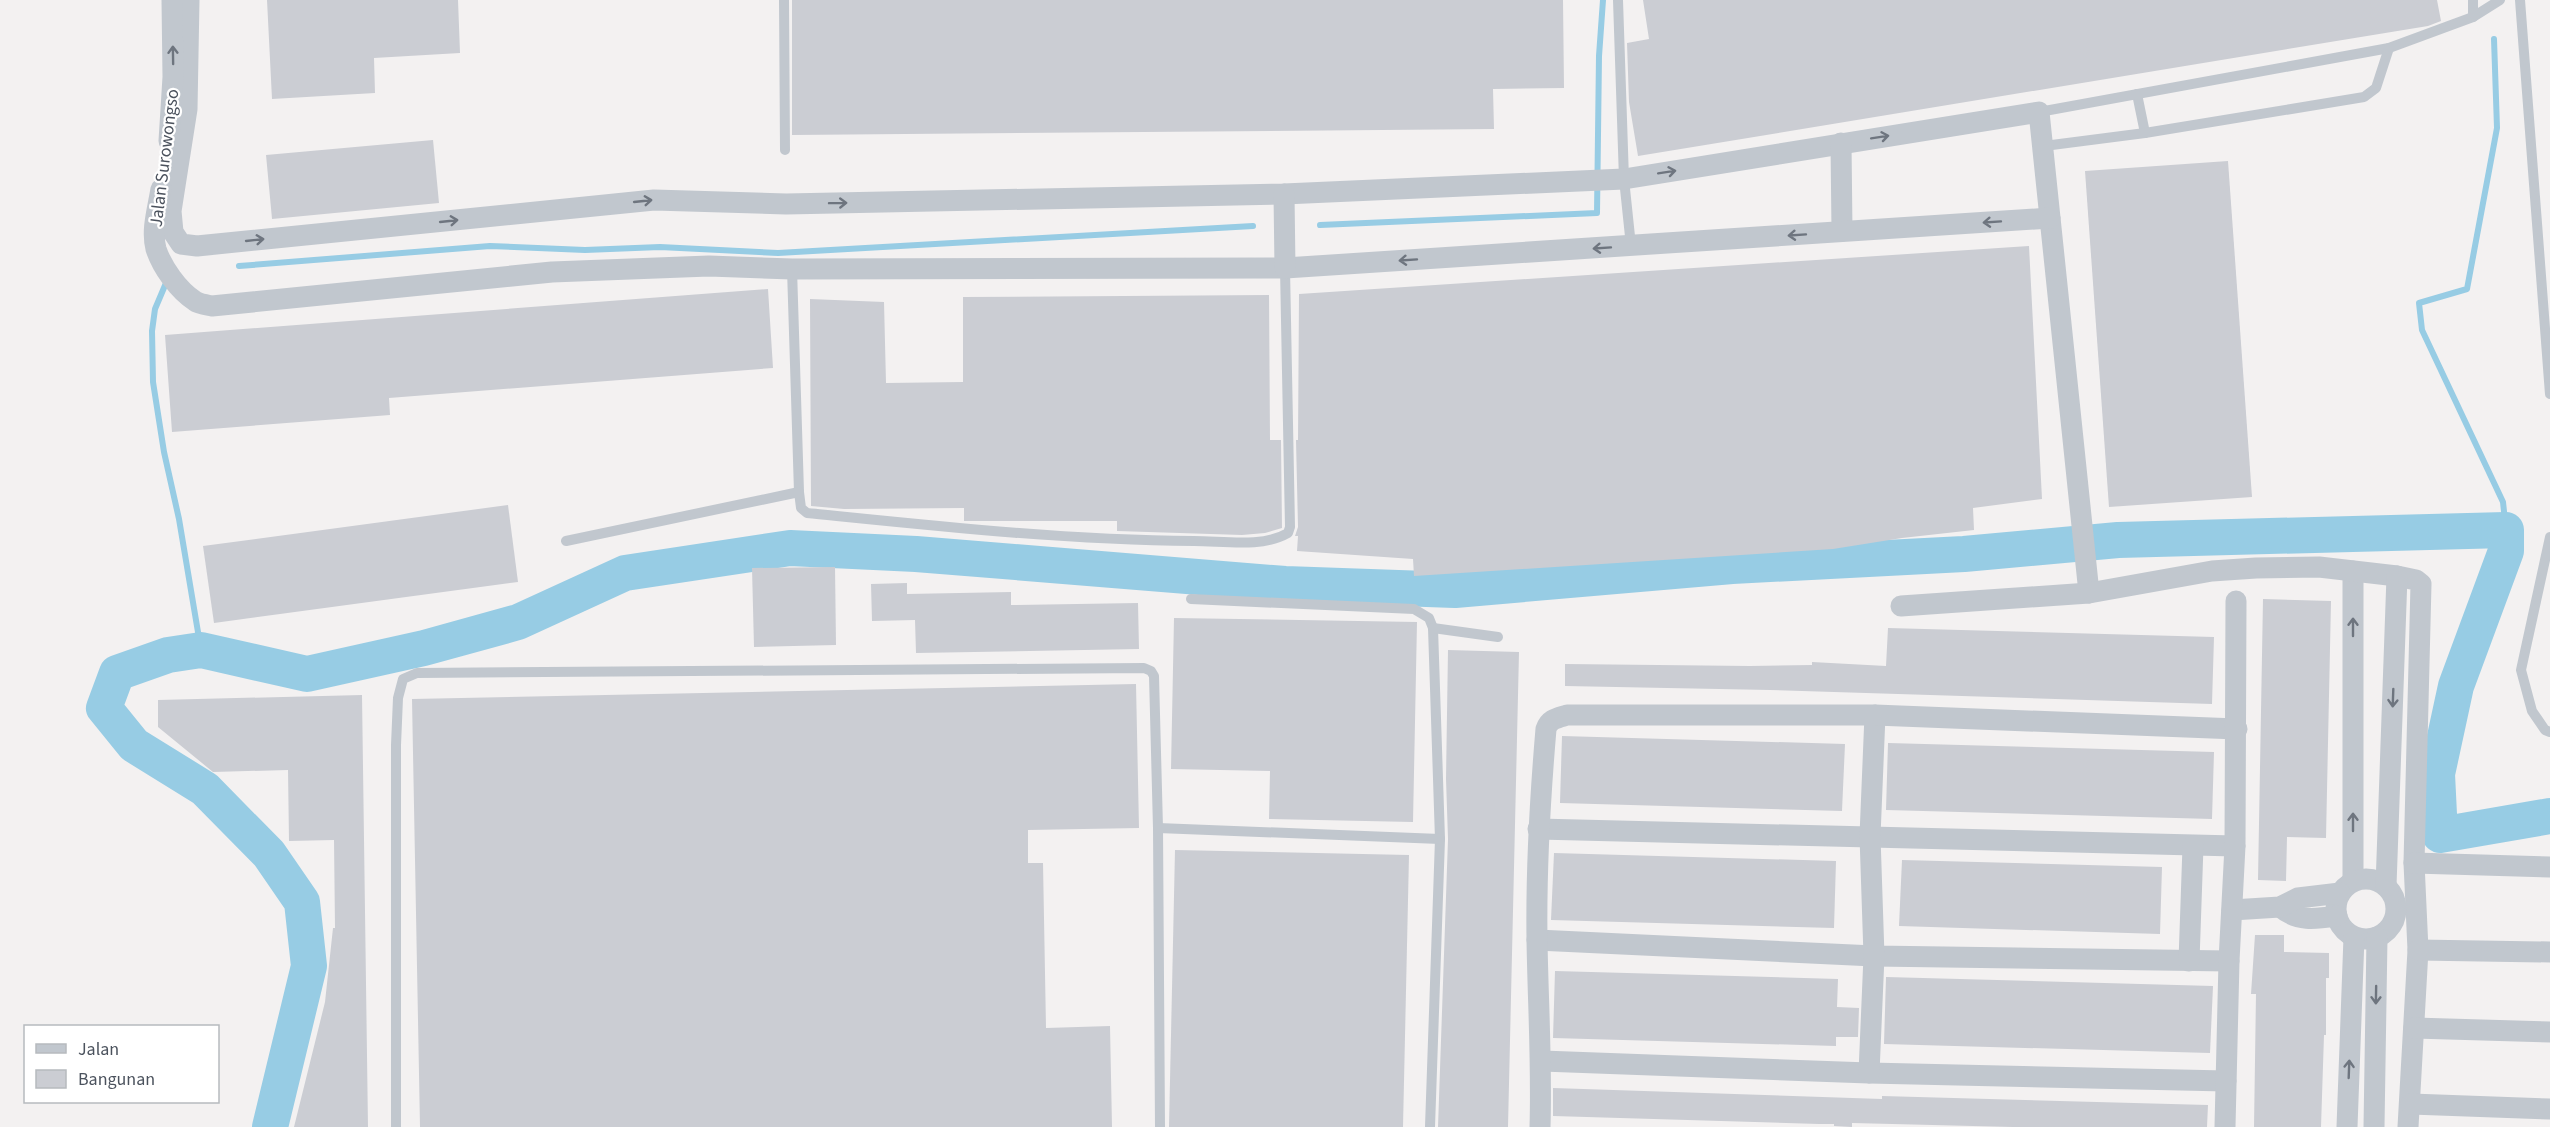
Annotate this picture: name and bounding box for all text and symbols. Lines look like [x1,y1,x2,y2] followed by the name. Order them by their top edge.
[167,45,179,65] one-way arrow
[144,88,185,228] street label: Jalan Surowongso
[1870,131,1890,142] one-way arrow
[1657,166,1677,177] one-way arrow
[632,195,652,206] one-way arrow
[827,197,847,209] one-way arrow
[438,215,458,226] one-way arrow
[1982,216,2002,227] one-way arrow
[1788,229,1808,240] one-way arrow
[244,234,264,245] one-way arrow
[1593,242,1613,253] one-way arrow
[1398,255,1418,266] one-way arrow
[2347,618,2359,638] one-way arrow
[2387,687,2399,707] one-way arrow
[2347,813,2359,833] one-way arrow
[2370,985,2382,1005] one-way arrow
[24,1025,219,1103] legend
[78,1037,119,1062] text: Jalan
[2344,1059,2355,1079] one-way arrow
[78,1067,155,1092] text: Bangunan

